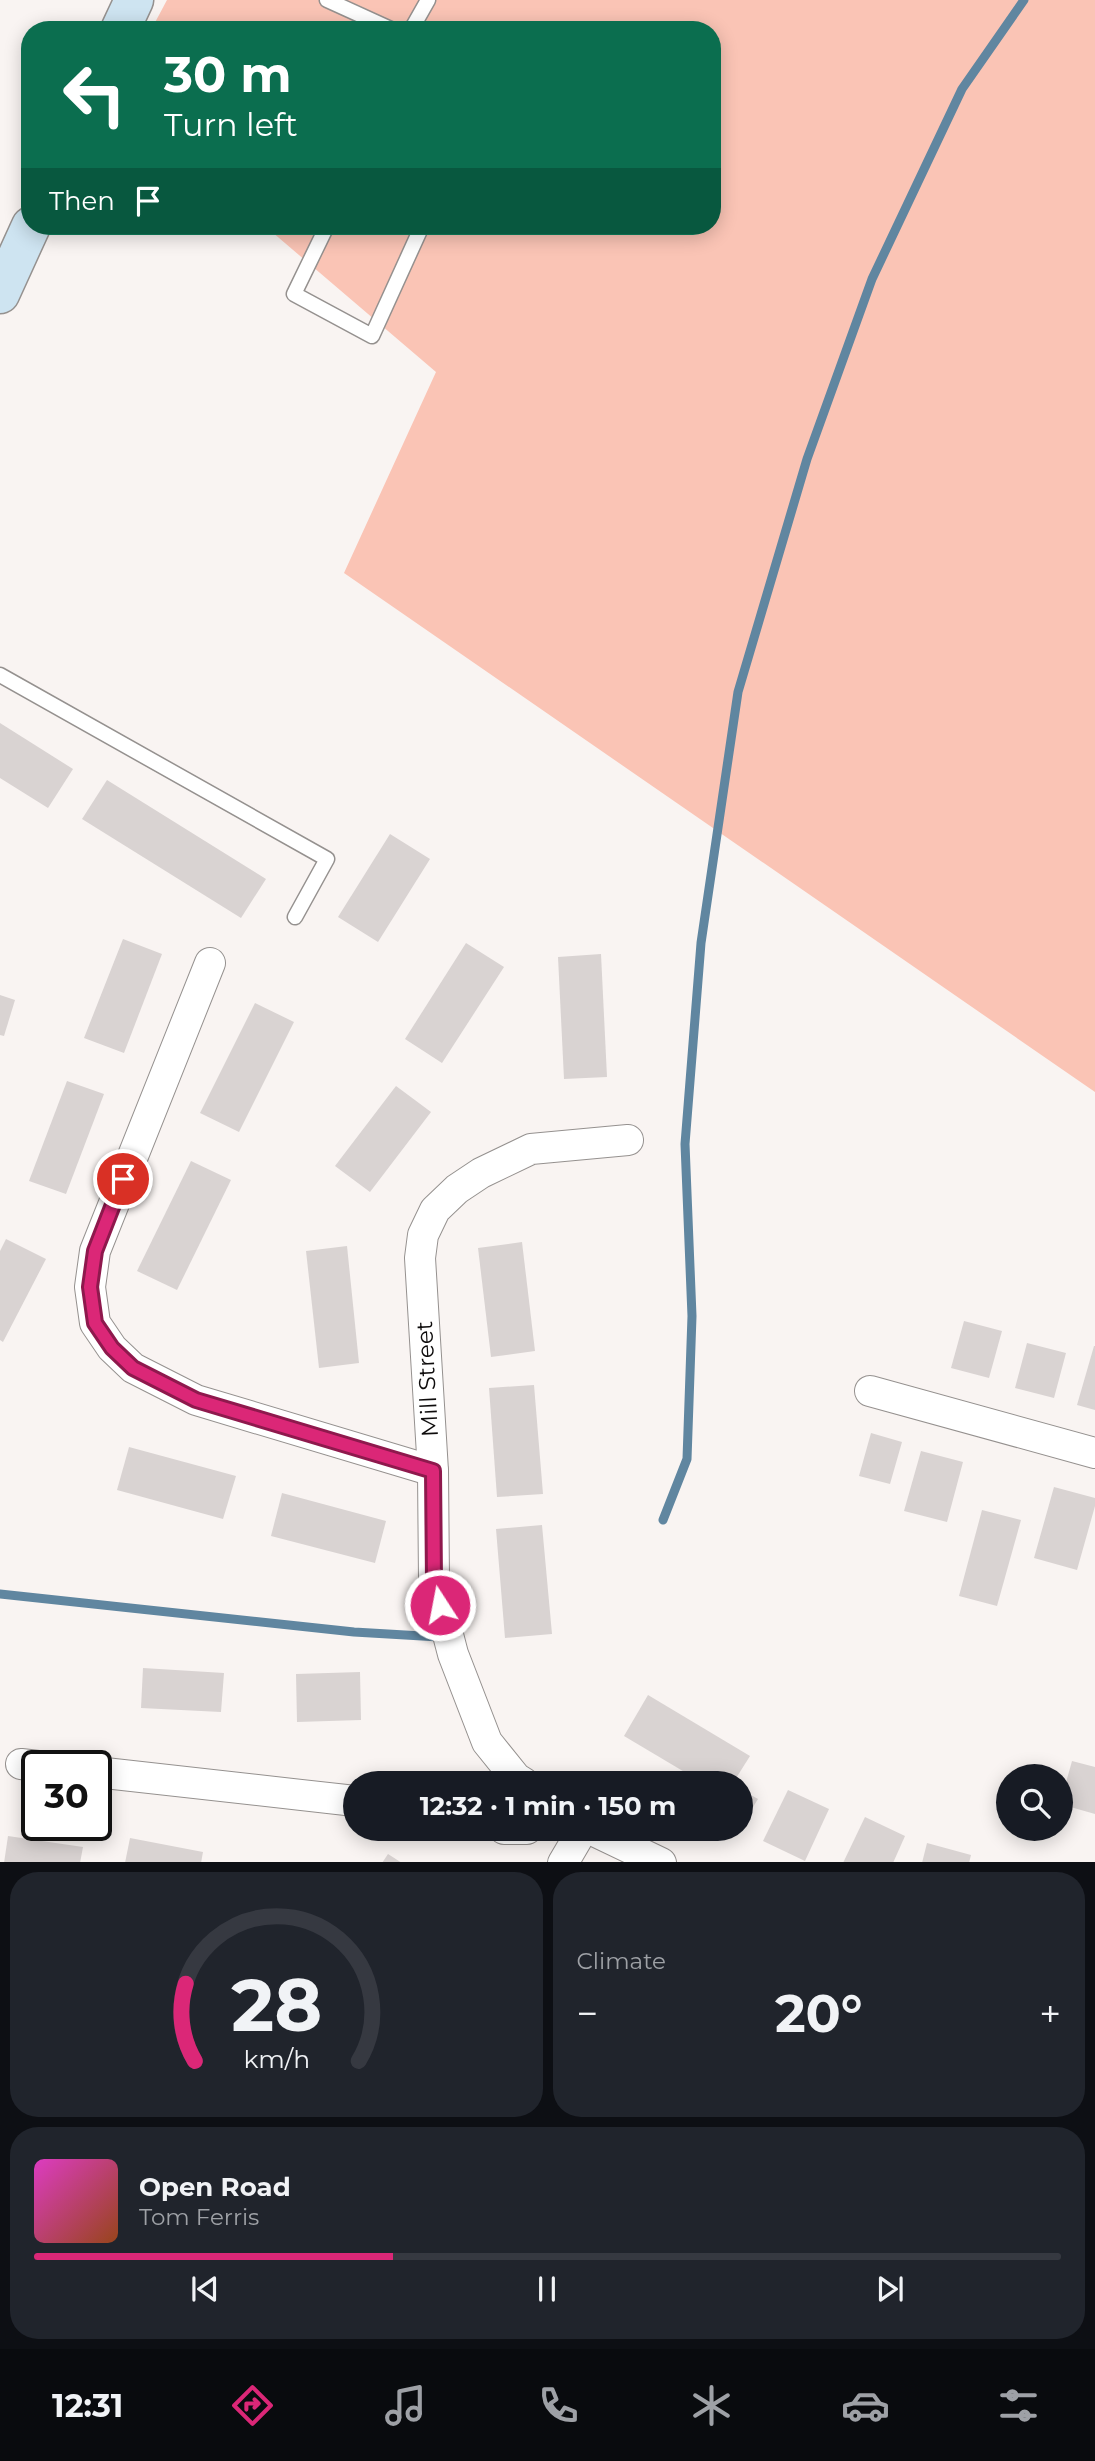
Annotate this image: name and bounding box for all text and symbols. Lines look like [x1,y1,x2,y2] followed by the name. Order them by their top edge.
[164,45,292,104] text: 30 m
[49,49,140,140] icon: left
[164,105,298,144] text: Turn left
[129,182,167,220] icon: arrive
[49,185,115,217] text: Then
[93,1149,153,1209] pin
[104,1160,142,1198] icon: arrive
[410,1320,444,1438] street label: Mill Street
[403,1568,477,1642] position arrow
[21,1750,112,1841] speed limit sign: 30
[996,1764,1073,1841] map controls
[996,1764,1073,1841] button: search
[420,1790,676,1822] text: 12:32 · 1 min · 150 m
[577,1947,666,1975] text: Climate
[231,1961,322,2049] text: 28
[775,1982,863,2045] text: 20°
[577,1990,598,2037] text: −
[1039,1990,1061,2037] text: +
[243,2043,310,2073] text: km/h
[139,2171,291,2203] text: Open Road
[139,2203,259,2231] text: Tom Ferris
[186,2270,224,2308] icon: previous
[528,2270,566,2308] icon: pause
[871,2270,909,2308] icon: next
[228,2381,277,2430] icon: directions
[381,2381,430,2430] icon: music
[534,2381,583,2430] icon: phone
[687,2381,736,2430] icon: climate
[841,2381,890,2430] icon: car
[994,2381,1043,2430] icon: filters
[52,2386,123,2425] text: 12:31

